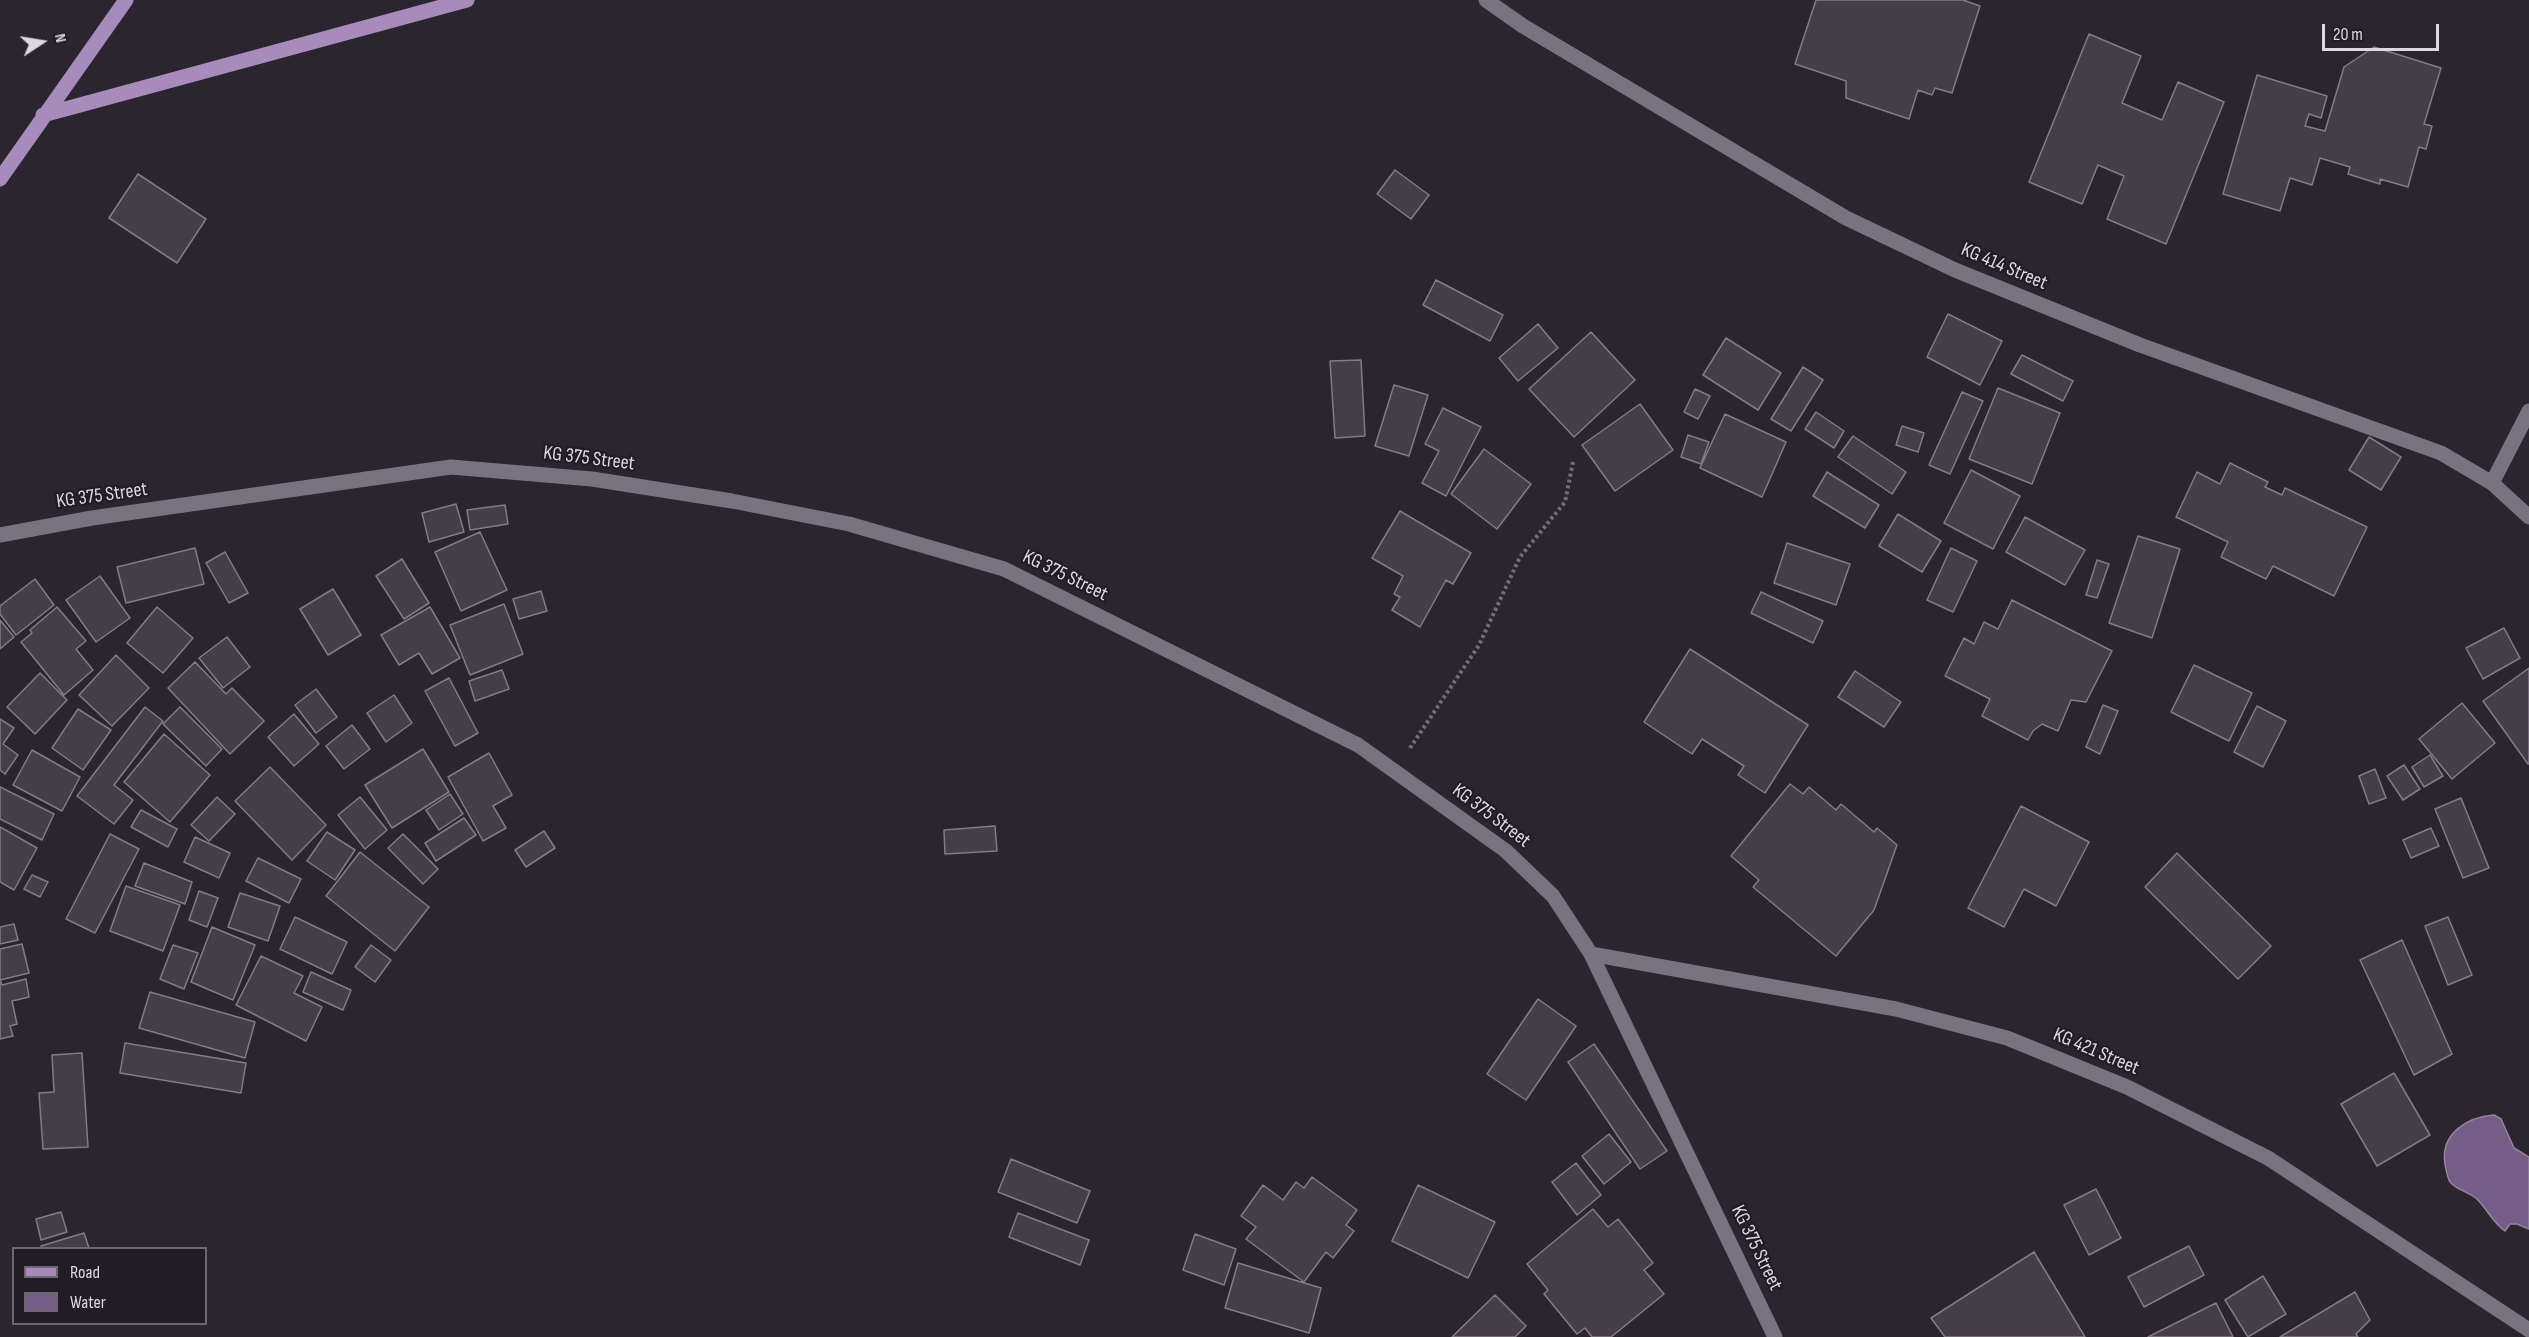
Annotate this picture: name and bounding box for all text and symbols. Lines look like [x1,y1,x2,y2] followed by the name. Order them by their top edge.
[12,12,72,72] north arrow
[2325,12,2442,50] scale bar
[2333,24,2363,45] text: 20 m
[50,32,70,44] text: N
[1957,238,2051,296] street label: KG 414 Street
[542,441,636,477] street label: KG 375 Street
[55,478,149,514] street label: KG 375 Street
[1019,545,1111,607] street label: KG 375 Street
[1447,779,1535,853] street label: KG 375 Street
[2049,1023,2143,1081] street label: KG 421 Street
[1725,1202,1787,1294] street label: KG 375 Street
[12,1247,207,1325] legend
[70,1262,100,1283] text: Road
[70,1292,106,1313] text: Water

